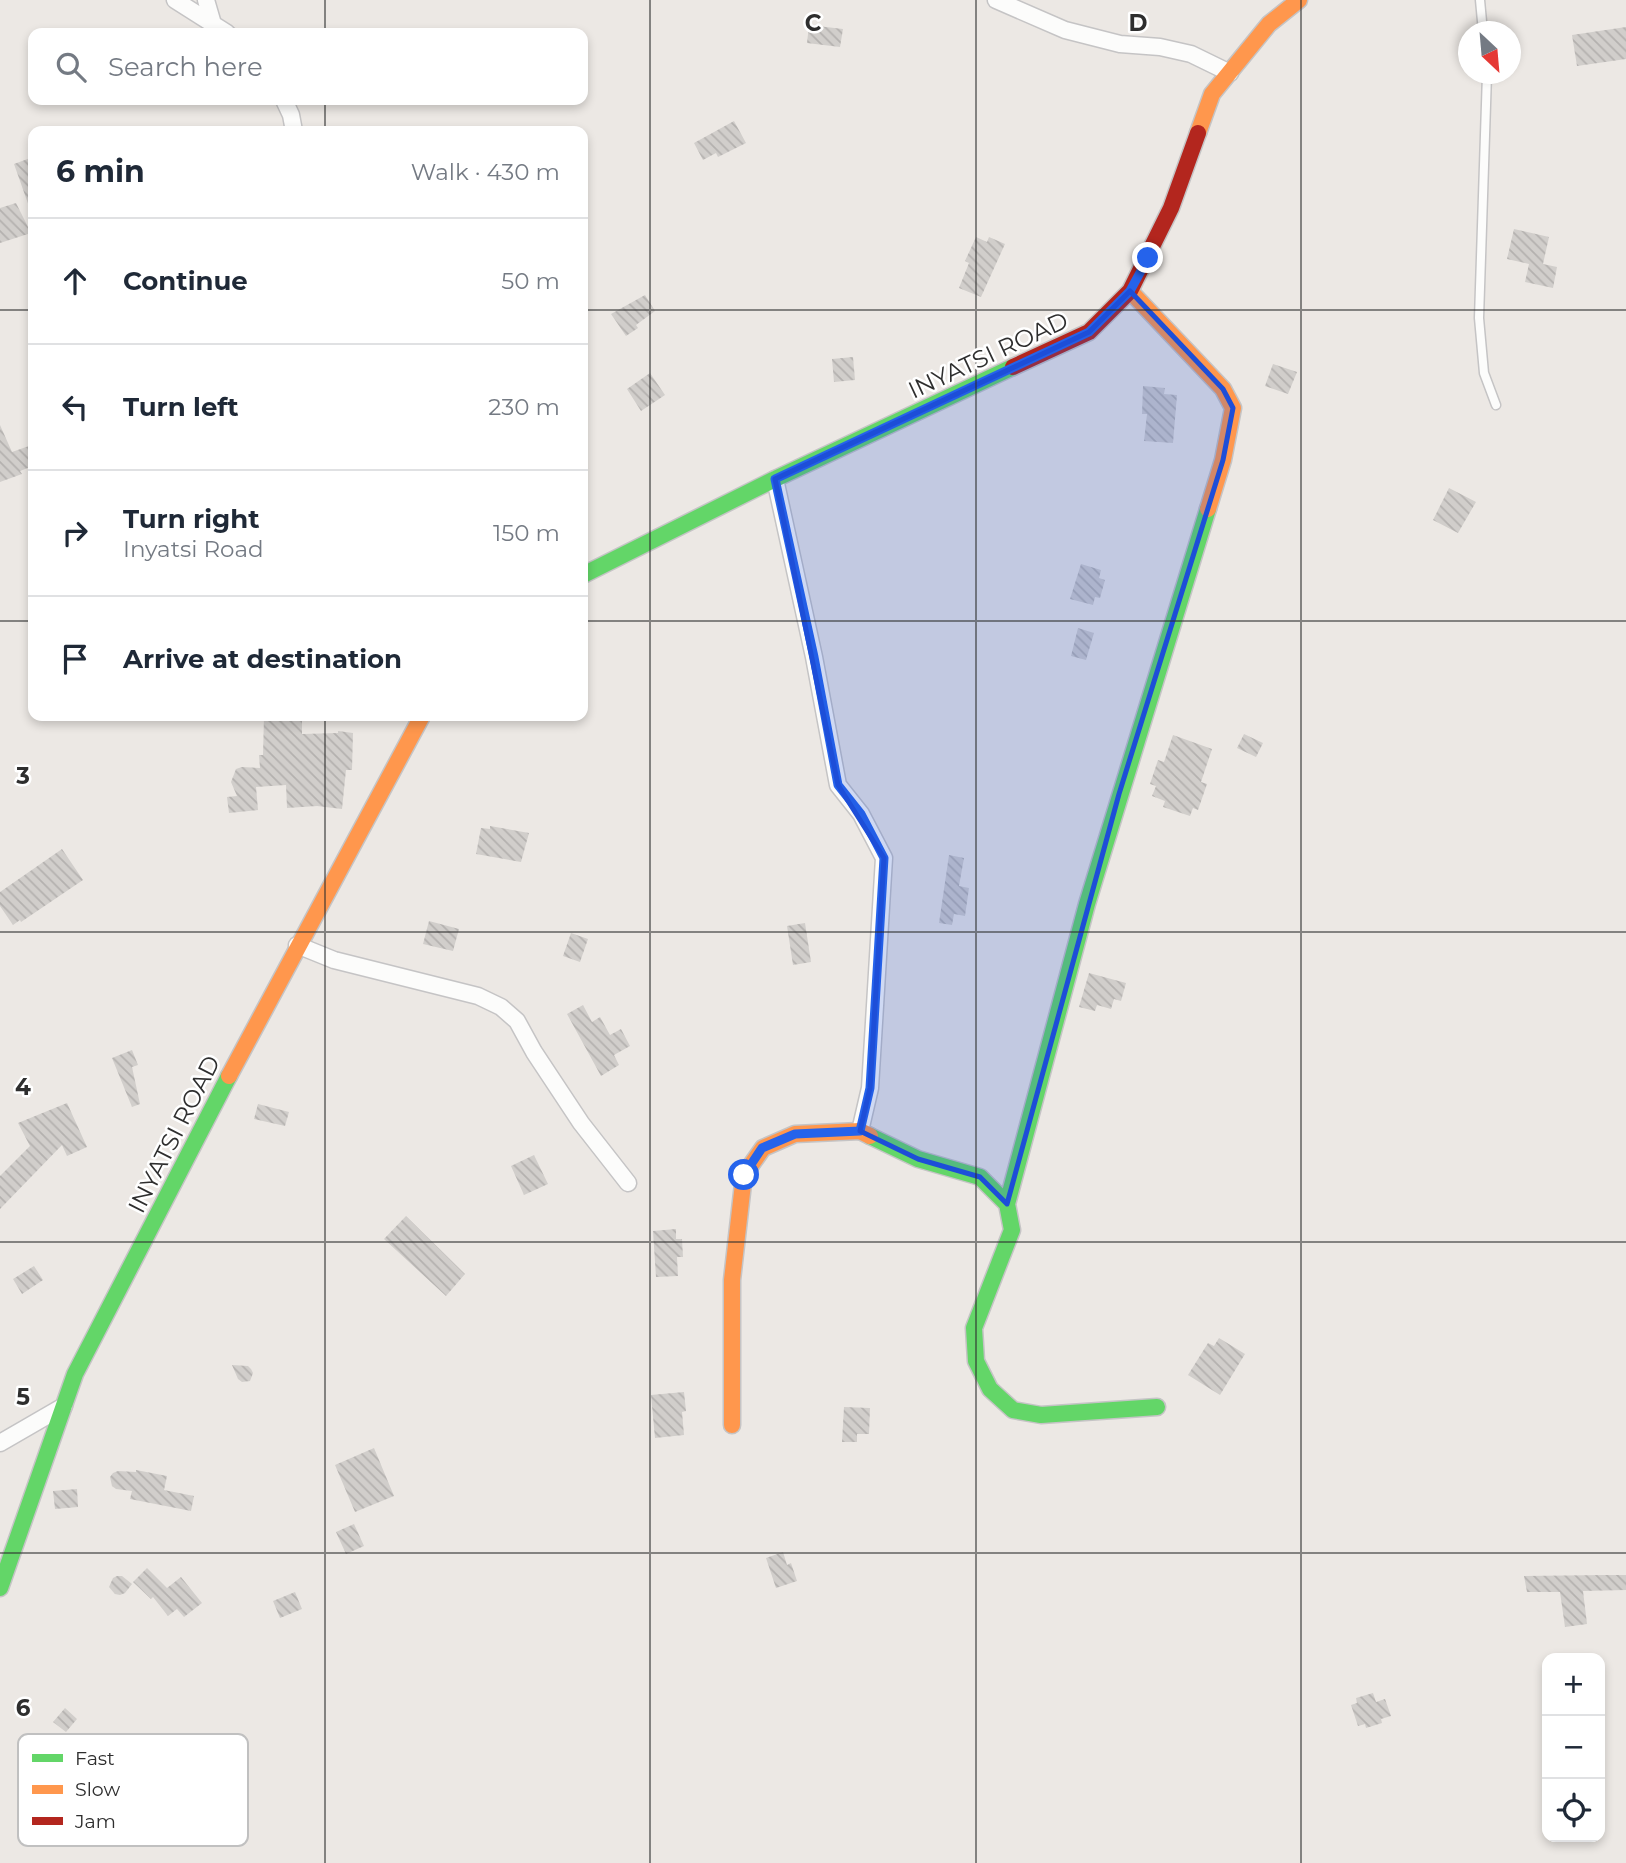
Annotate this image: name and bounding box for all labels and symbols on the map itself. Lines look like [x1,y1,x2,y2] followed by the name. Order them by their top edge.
[805,9,822,37] text: C
[1129,9,1148,37] text: D
[1458,21,1521,84] north arrow
[1132,242,1163,273] route end
[903,305,1073,405] street label: INYATSI ROAD
[15,762,30,790] text: 3
[122,1050,226,1218] street label: INYATSI ROAD
[15,1073,31,1101] text: 4
[728,1159,759,1190] route start
[16,1383,30,1411] text: 5
[16,1694,31,1722] text: 6
[18,1734,248,1846] legend
[75,1747,115,1770] text: Fast
[75,1778,120,1801] text: Slow
[74,1810,116,1833] text: Jam

